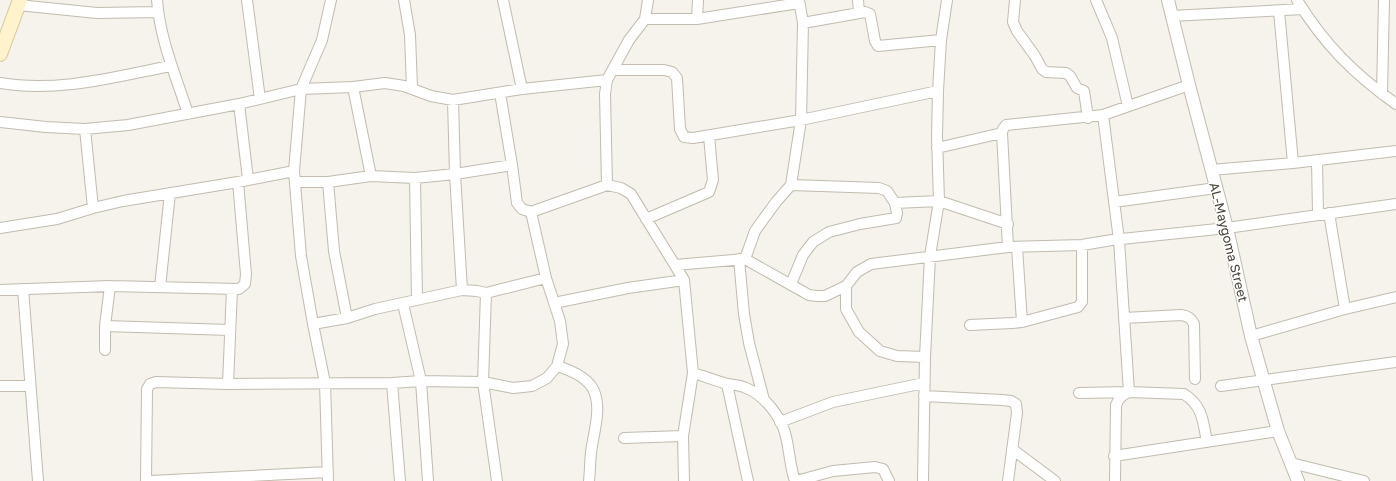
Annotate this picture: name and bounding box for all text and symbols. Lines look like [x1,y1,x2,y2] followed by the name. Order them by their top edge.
[1206,181,1252,303] street label: AL-Maygoma Street

